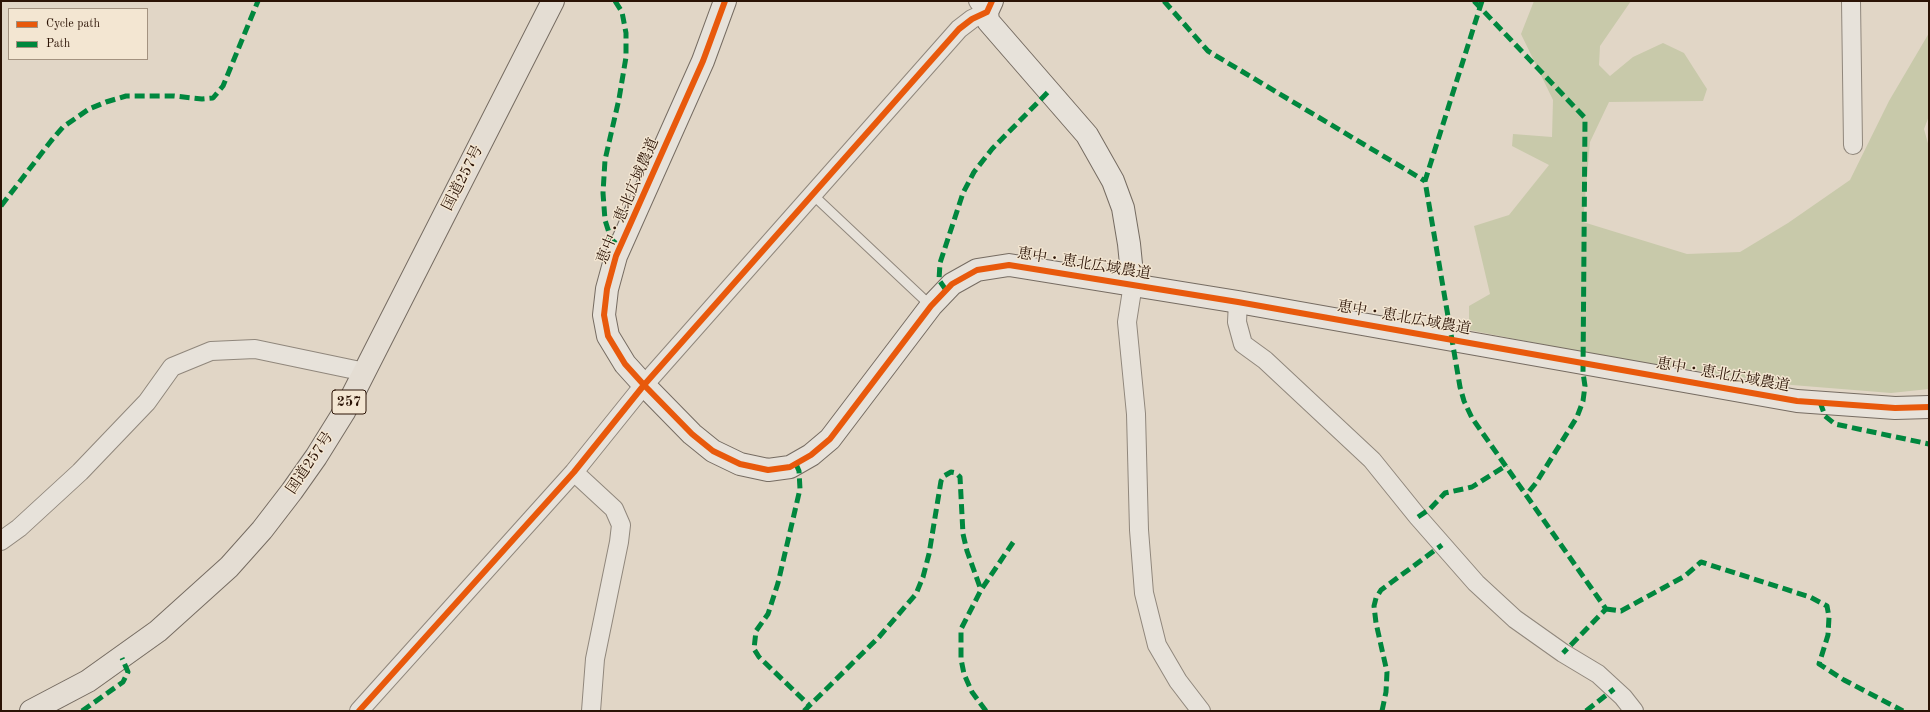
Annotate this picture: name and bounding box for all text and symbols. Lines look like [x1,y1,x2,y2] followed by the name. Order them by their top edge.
[8,8,148,60] legend
[46,18,100,30] text: Cycle path
[46,38,70,50] text: Path
[593,135,663,267] street label: 恵中・恵北広域農道
[439,142,487,214] street label: 国道257号
[1016,245,1152,283] street label: 恵中・恵北広域農道
[1336,297,1472,339] street label: 恵中・恵北広域農道
[1655,354,1791,396] street label: 恵中・恵北広域農道
[332,390,366,414] road number: 257
[283,428,337,498] street label: 国道257号

